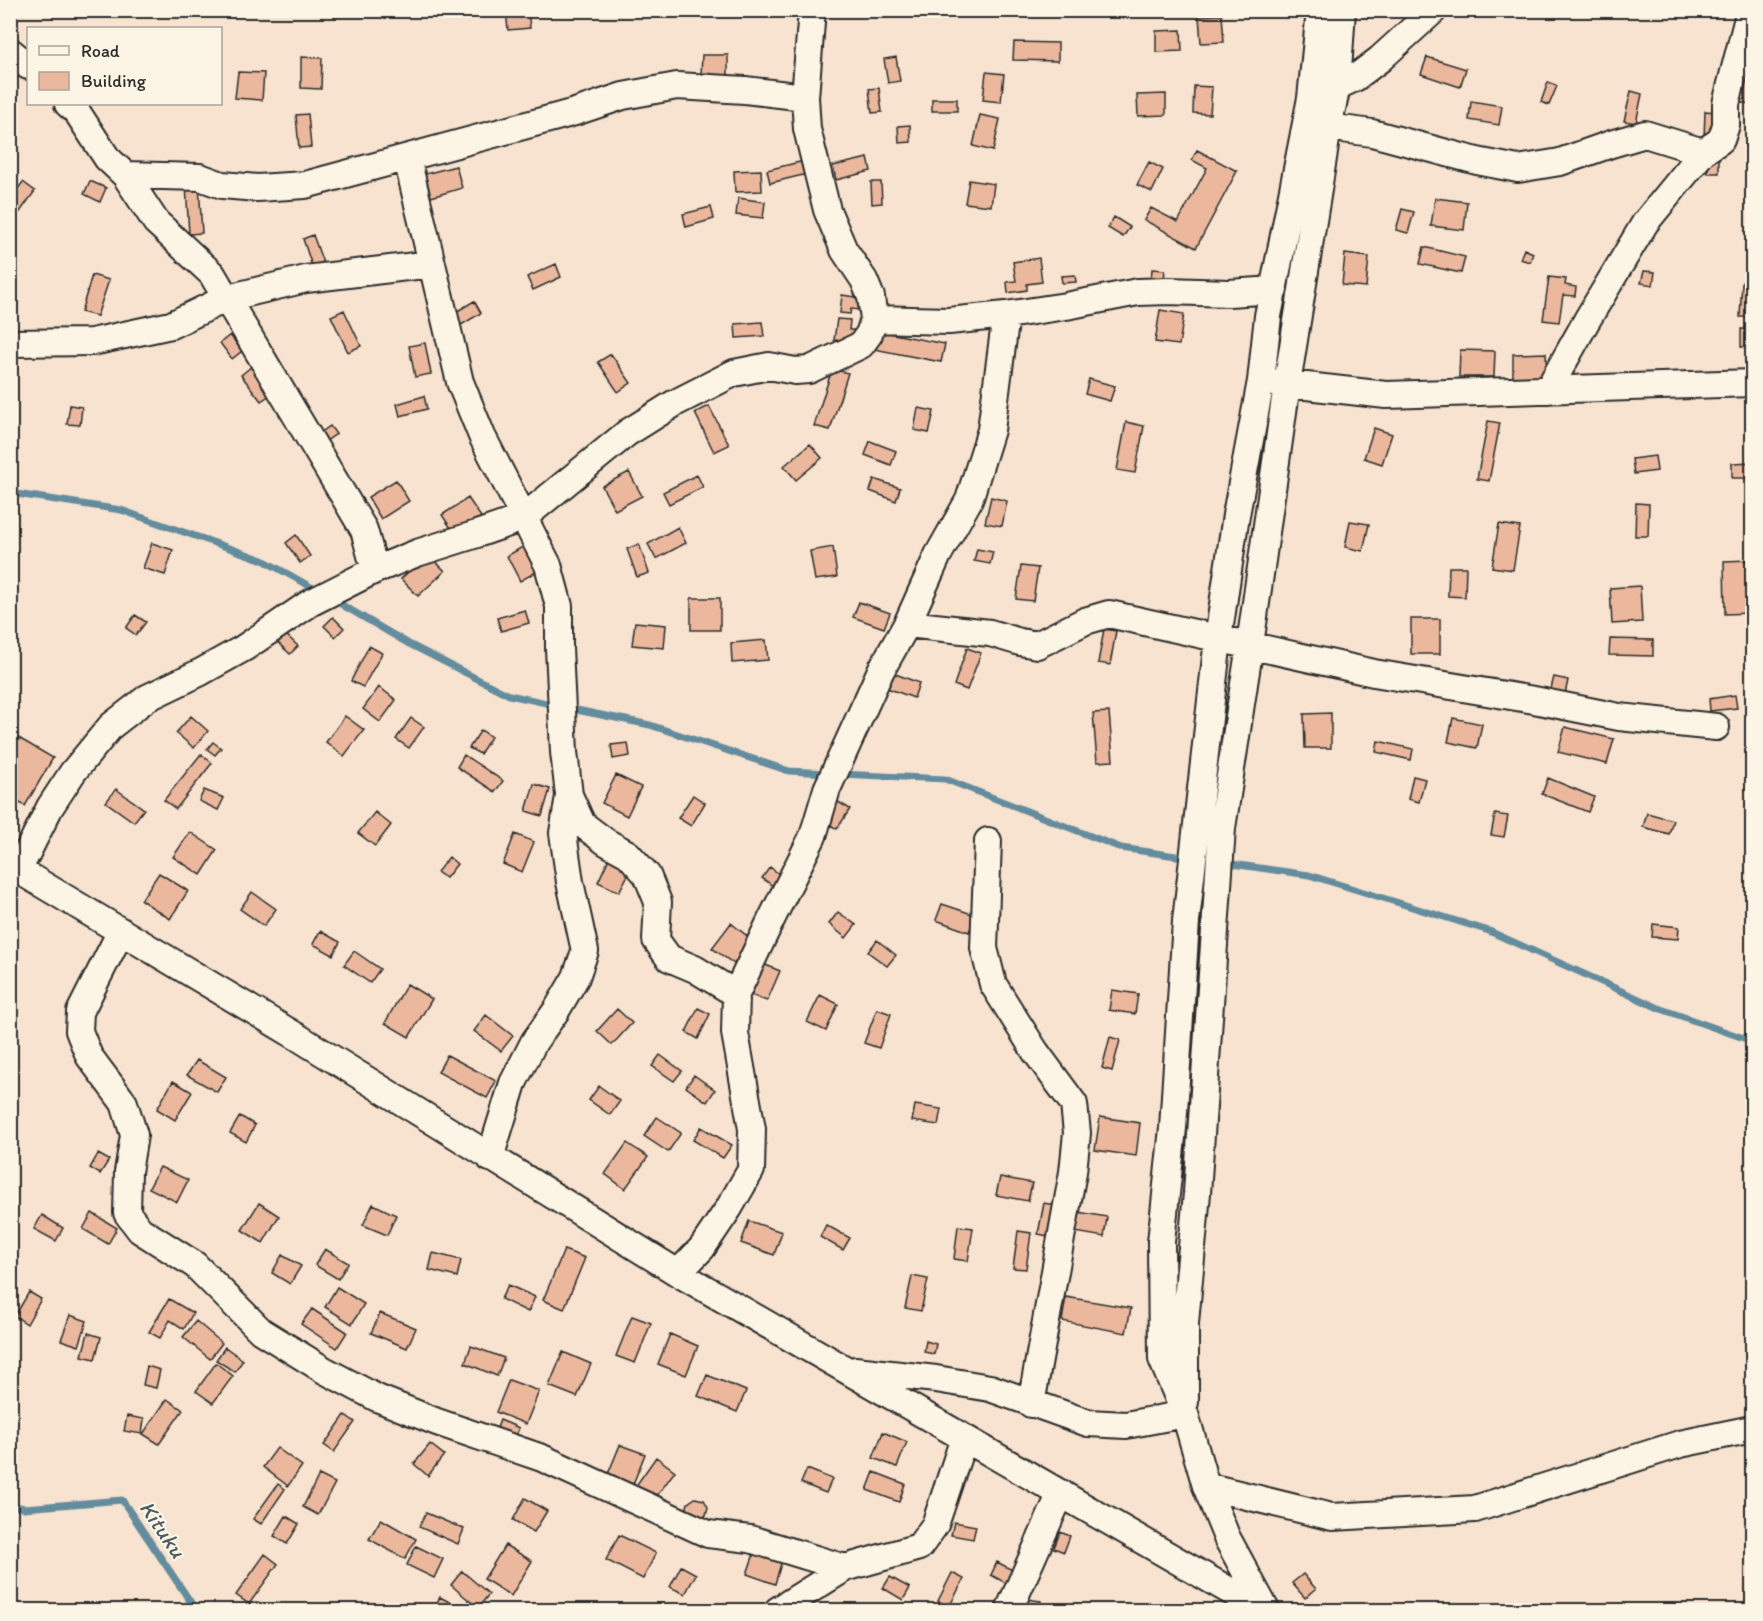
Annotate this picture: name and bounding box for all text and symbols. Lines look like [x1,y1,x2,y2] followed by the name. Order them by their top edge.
[27,27,222,105] legend
[81,40,120,62] text: Road
[81,70,147,92] text: Building
[134,1495,192,1564] water label: Kituku

